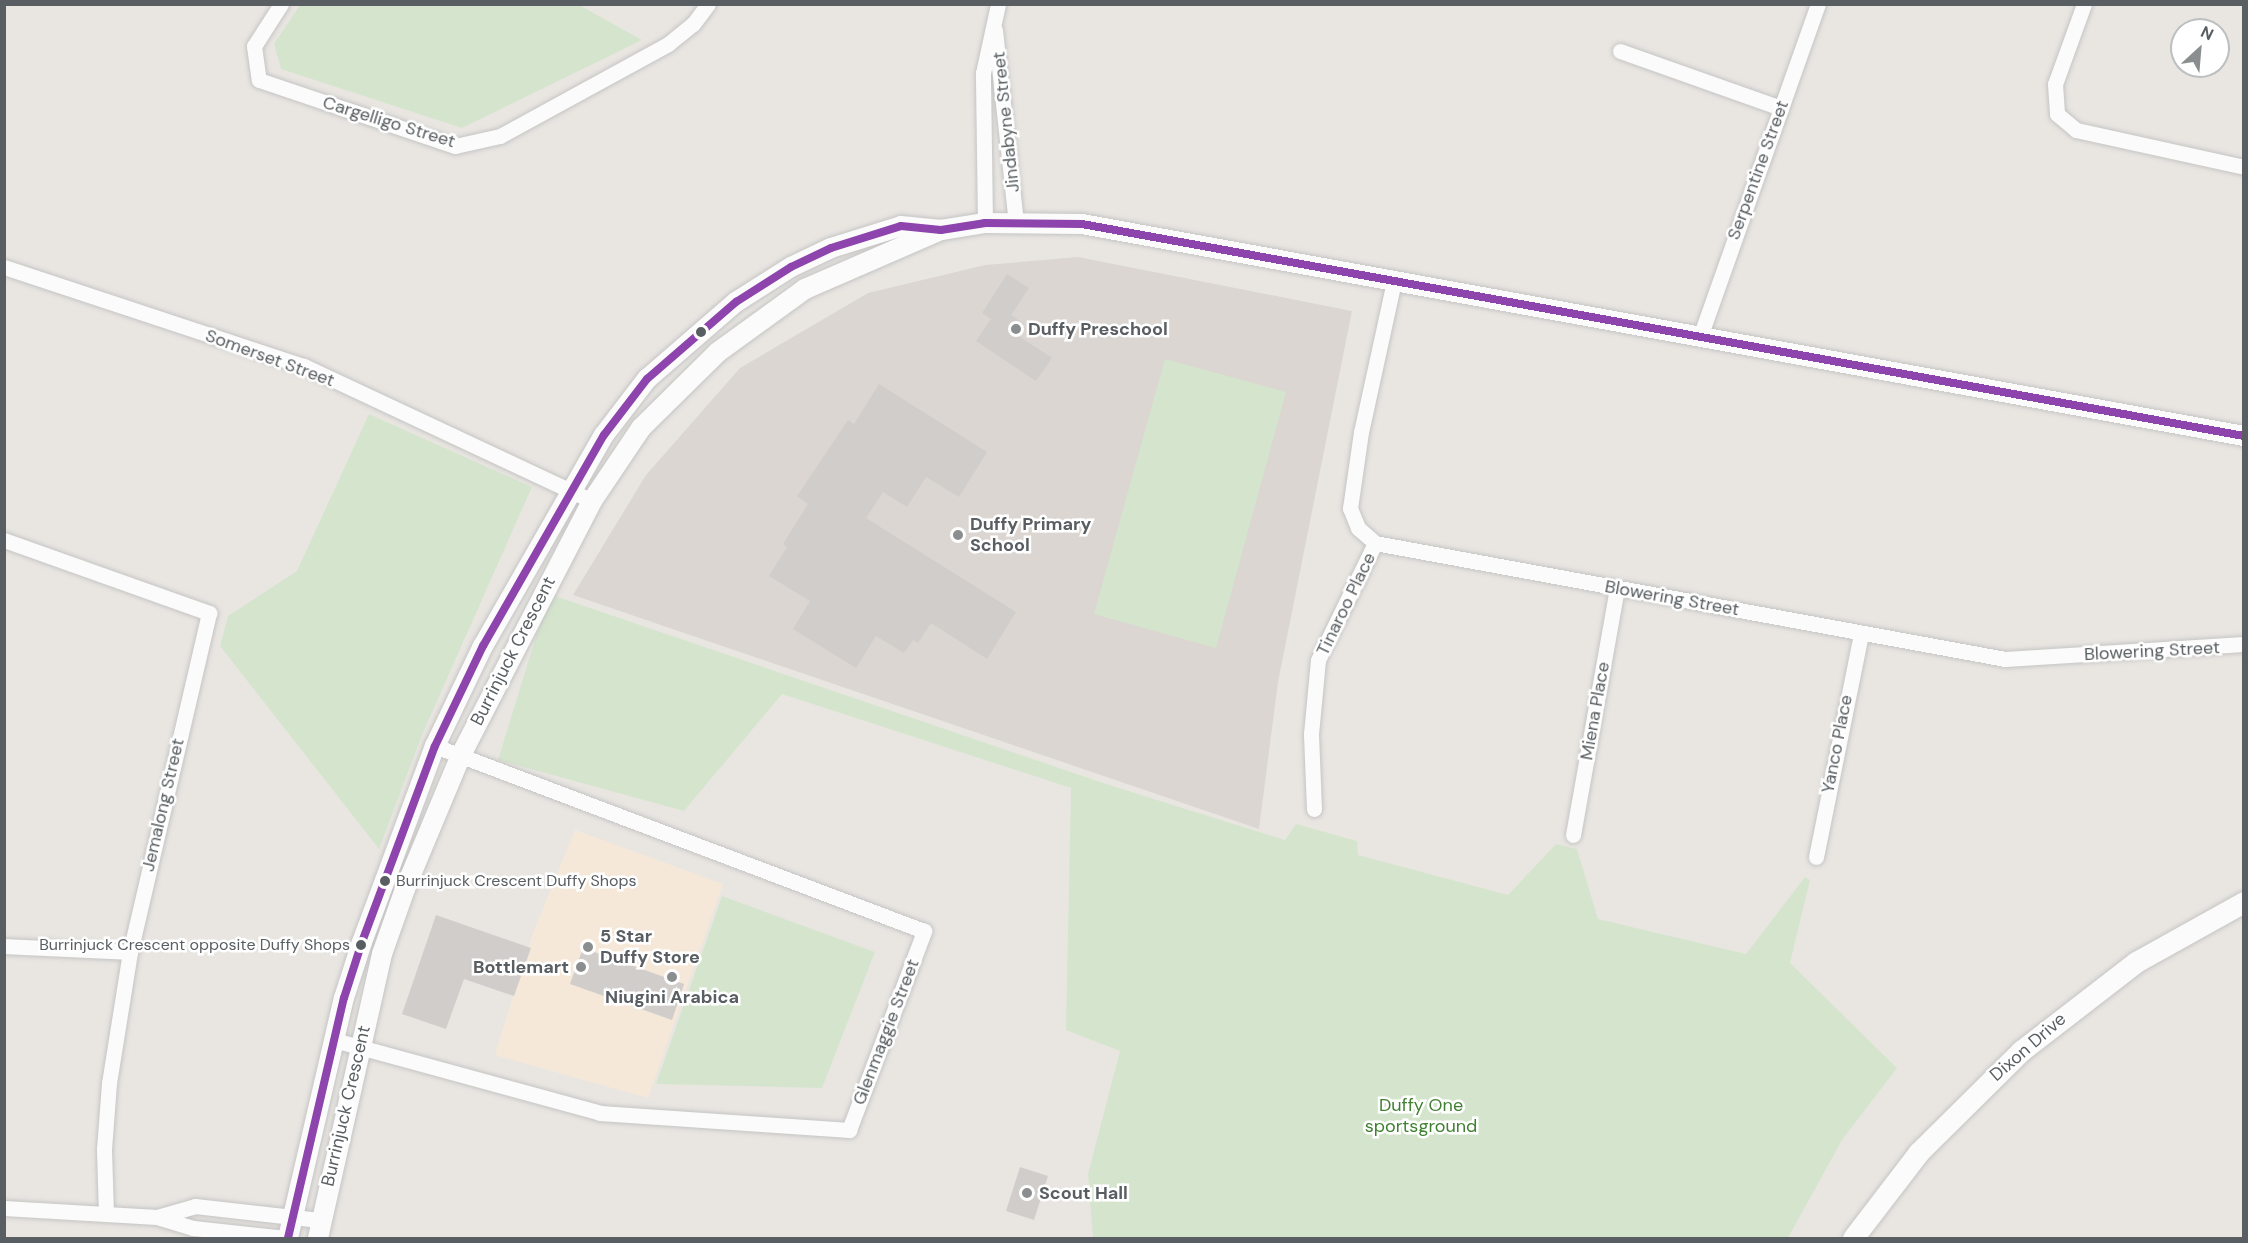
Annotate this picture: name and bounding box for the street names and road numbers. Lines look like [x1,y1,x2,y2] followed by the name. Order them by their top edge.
[988,50,1024,194] street label: Jindabyne Street
[320,92,458,152] street label: Cargelligo Street
[1723,97,1793,243] street label: Serpentine Street
[202,325,338,391] street label: Somerset Street
[1312,549,1380,659] street label: Tinaroo Place
[466,573,560,729] street label: Burrinjuck Crescent
[1603,576,1741,620] street label: Blowering Street
[2084,637,2220,665] street label: Blowering Street
[1576,660,1614,762] street label: Miena Place
[1817,693,1857,795] street label: Yanco Place
[137,736,189,874] street label: Jemalong Street
[848,956,924,1108] street label: Glenmaggie Street
[1986,1008,2070,1086] street label: Dixon Drive
[317,1023,375,1189] street label: Burrinjuck Crescent

